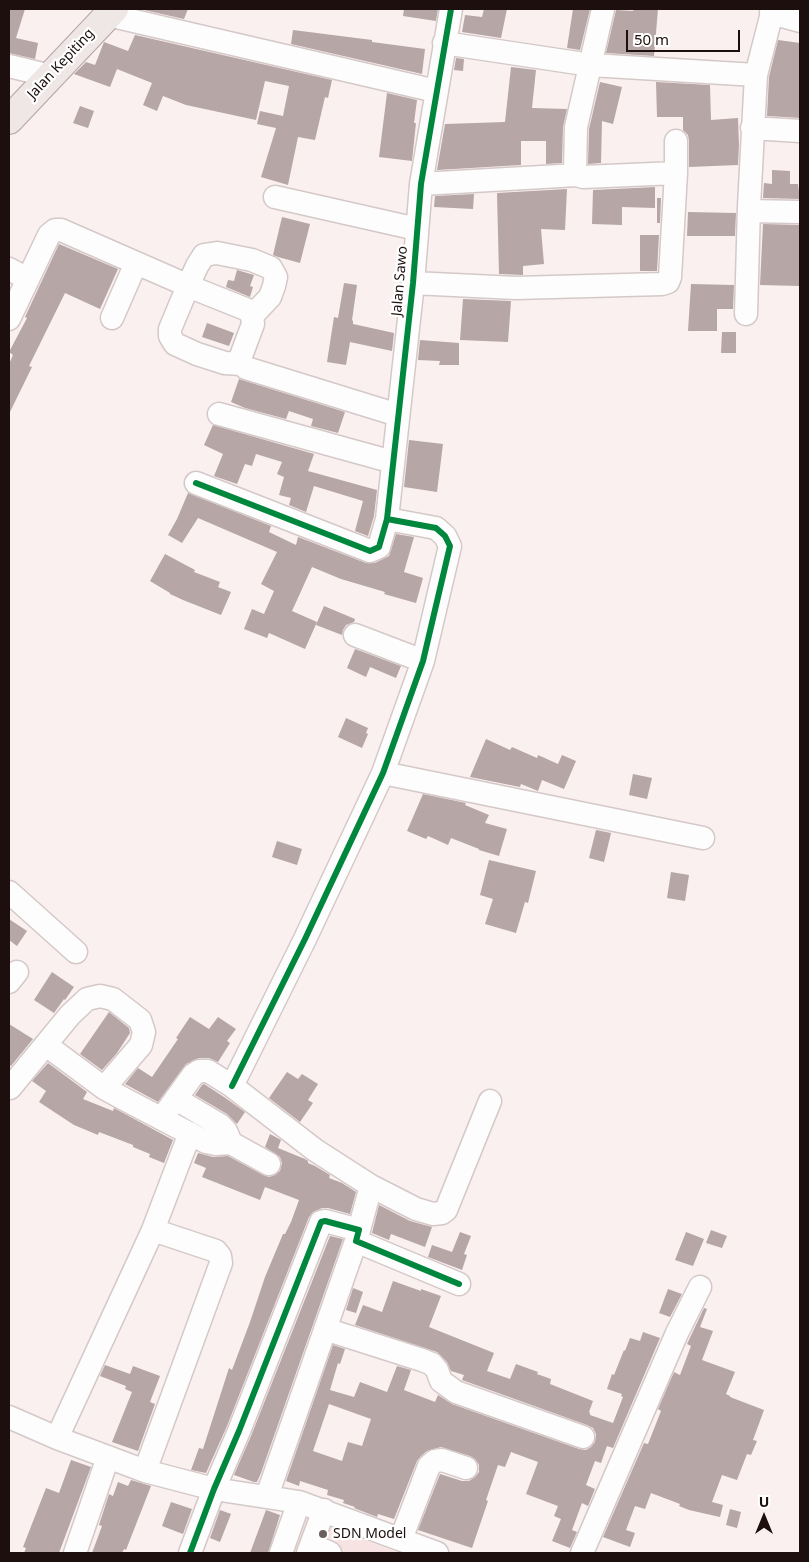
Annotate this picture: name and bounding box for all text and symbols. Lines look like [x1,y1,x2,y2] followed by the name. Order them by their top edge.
[629,20,743,52] scale bar
[24,25,98,103] street label: Jalan Kepiting
[634,29,669,49] text: 50 m
[389,245,411,317] street label: Jalan Sawo
[739,1492,789,1542] north arrow
[759,1492,769,1511] text: U
[333,1526,406,1542] place label: SDN Model
[317,1528,329,1540] marker: SDN Model

